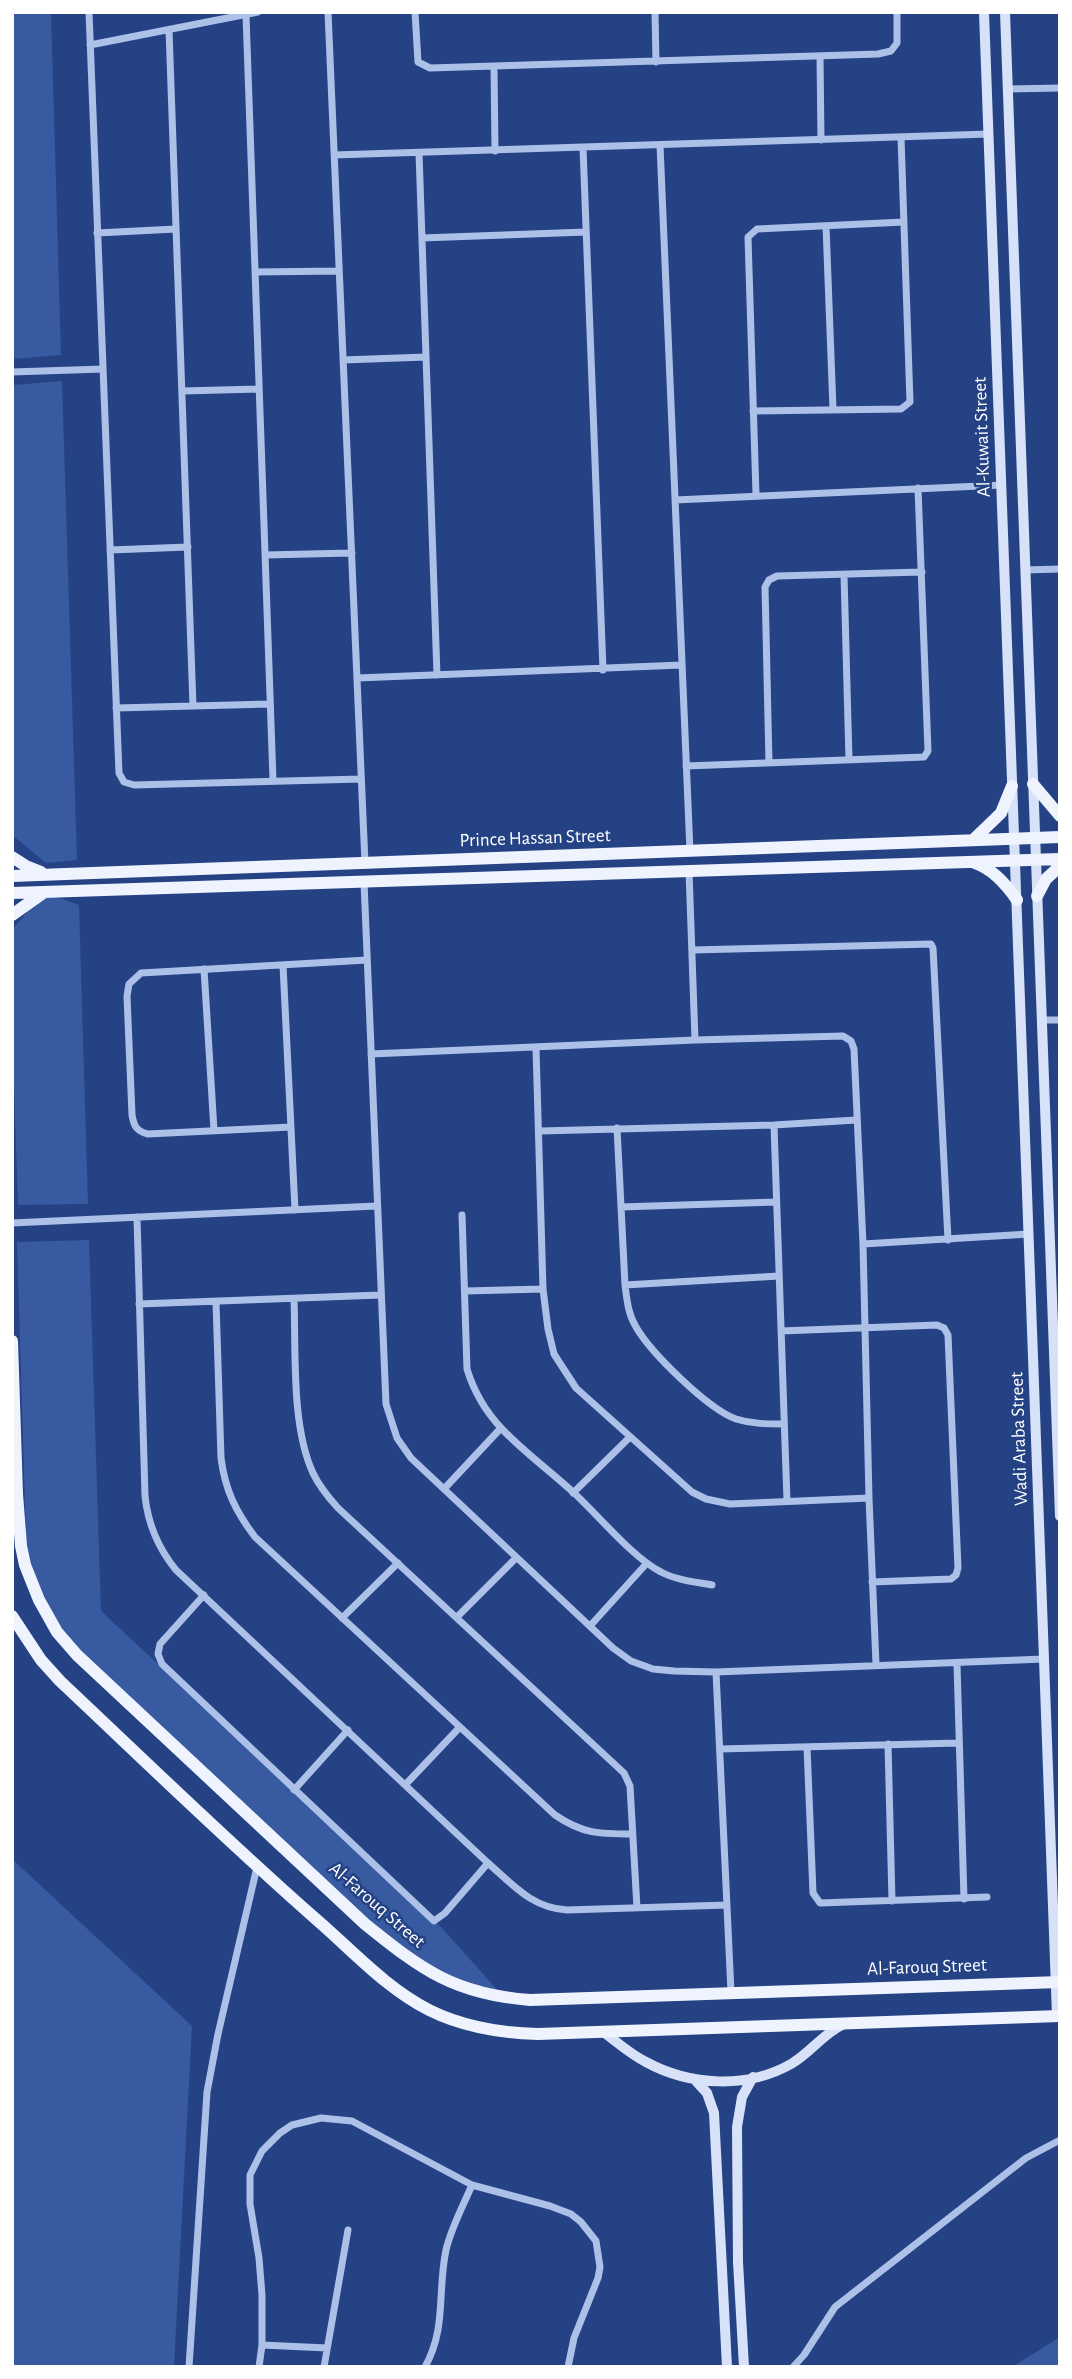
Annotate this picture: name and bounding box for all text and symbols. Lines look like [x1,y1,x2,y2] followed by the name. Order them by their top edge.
[969,377,995,497] street label: Al-Kuwait Street
[459,824,611,852] street label: Prince Hassan Street
[1005,1372,1033,1506] street label: Wadi Araba Street
[324,1857,430,1953] street label: Al-Farouq Street
[867,1954,987,1980] street label: Al-Farouq Street

